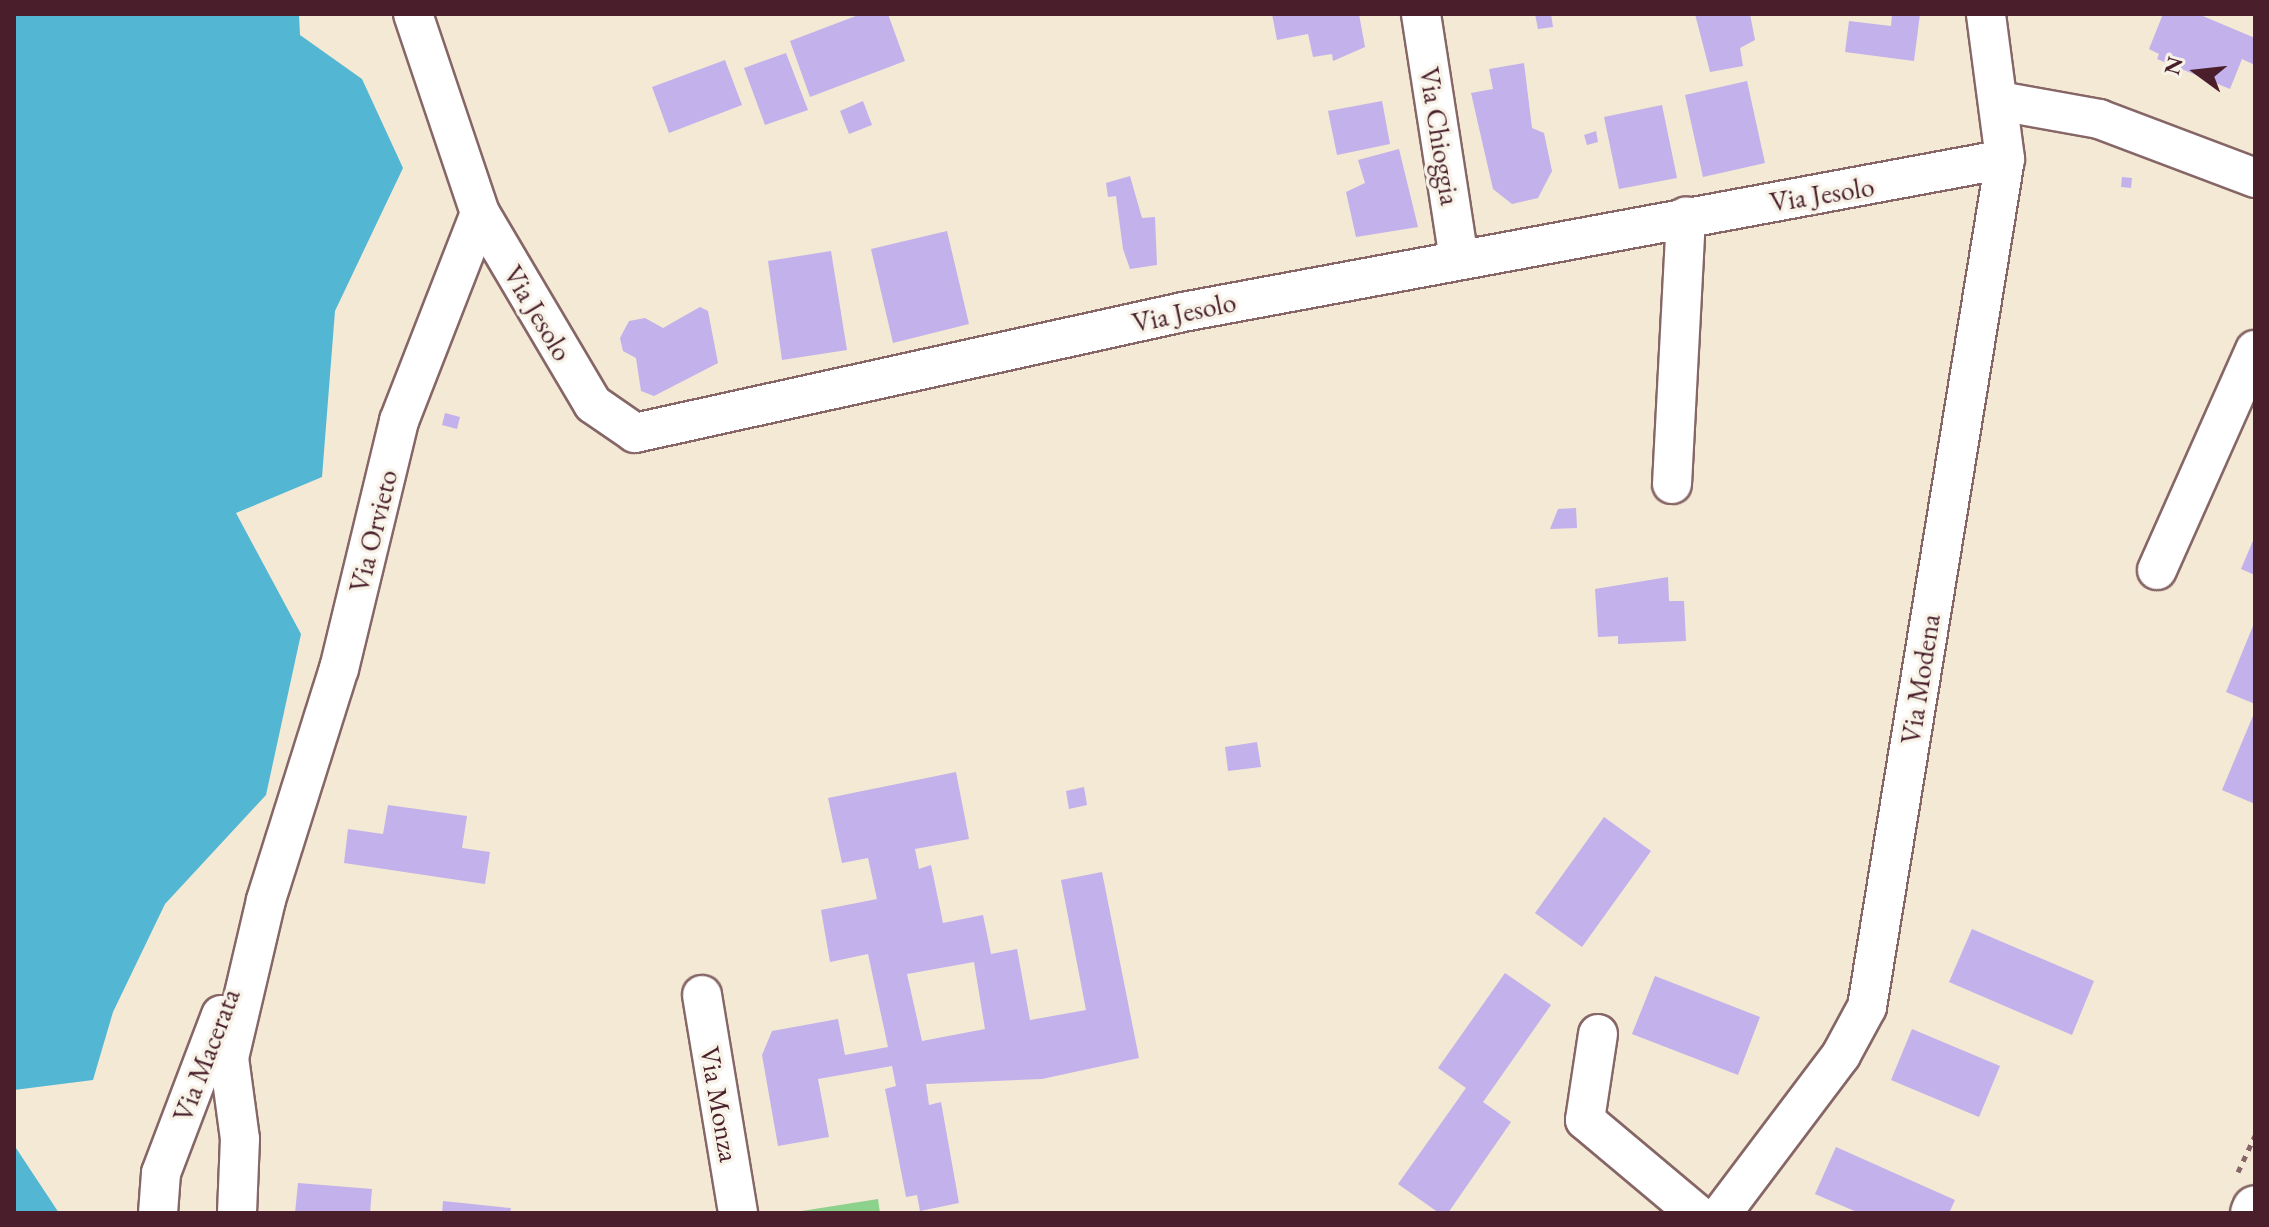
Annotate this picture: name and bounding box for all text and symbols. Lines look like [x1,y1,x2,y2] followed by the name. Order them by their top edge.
[2157,32,2237,112] north arrow
[2157,53,2190,78] text: N
[1413,65,1467,207] street label: Via Chioggia
[1767,169,1877,219] street label: Via Jesolo
[496,259,580,367] street label: Via Jesolo
[1129,285,1239,339] street label: Via Jesolo
[342,466,404,596] street label: Via Orvieto
[1893,611,1947,747] street label: Via Modena
[165,984,247,1126] street label: Via Macerata
[693,1044,747,1164] street label: Via Monza

